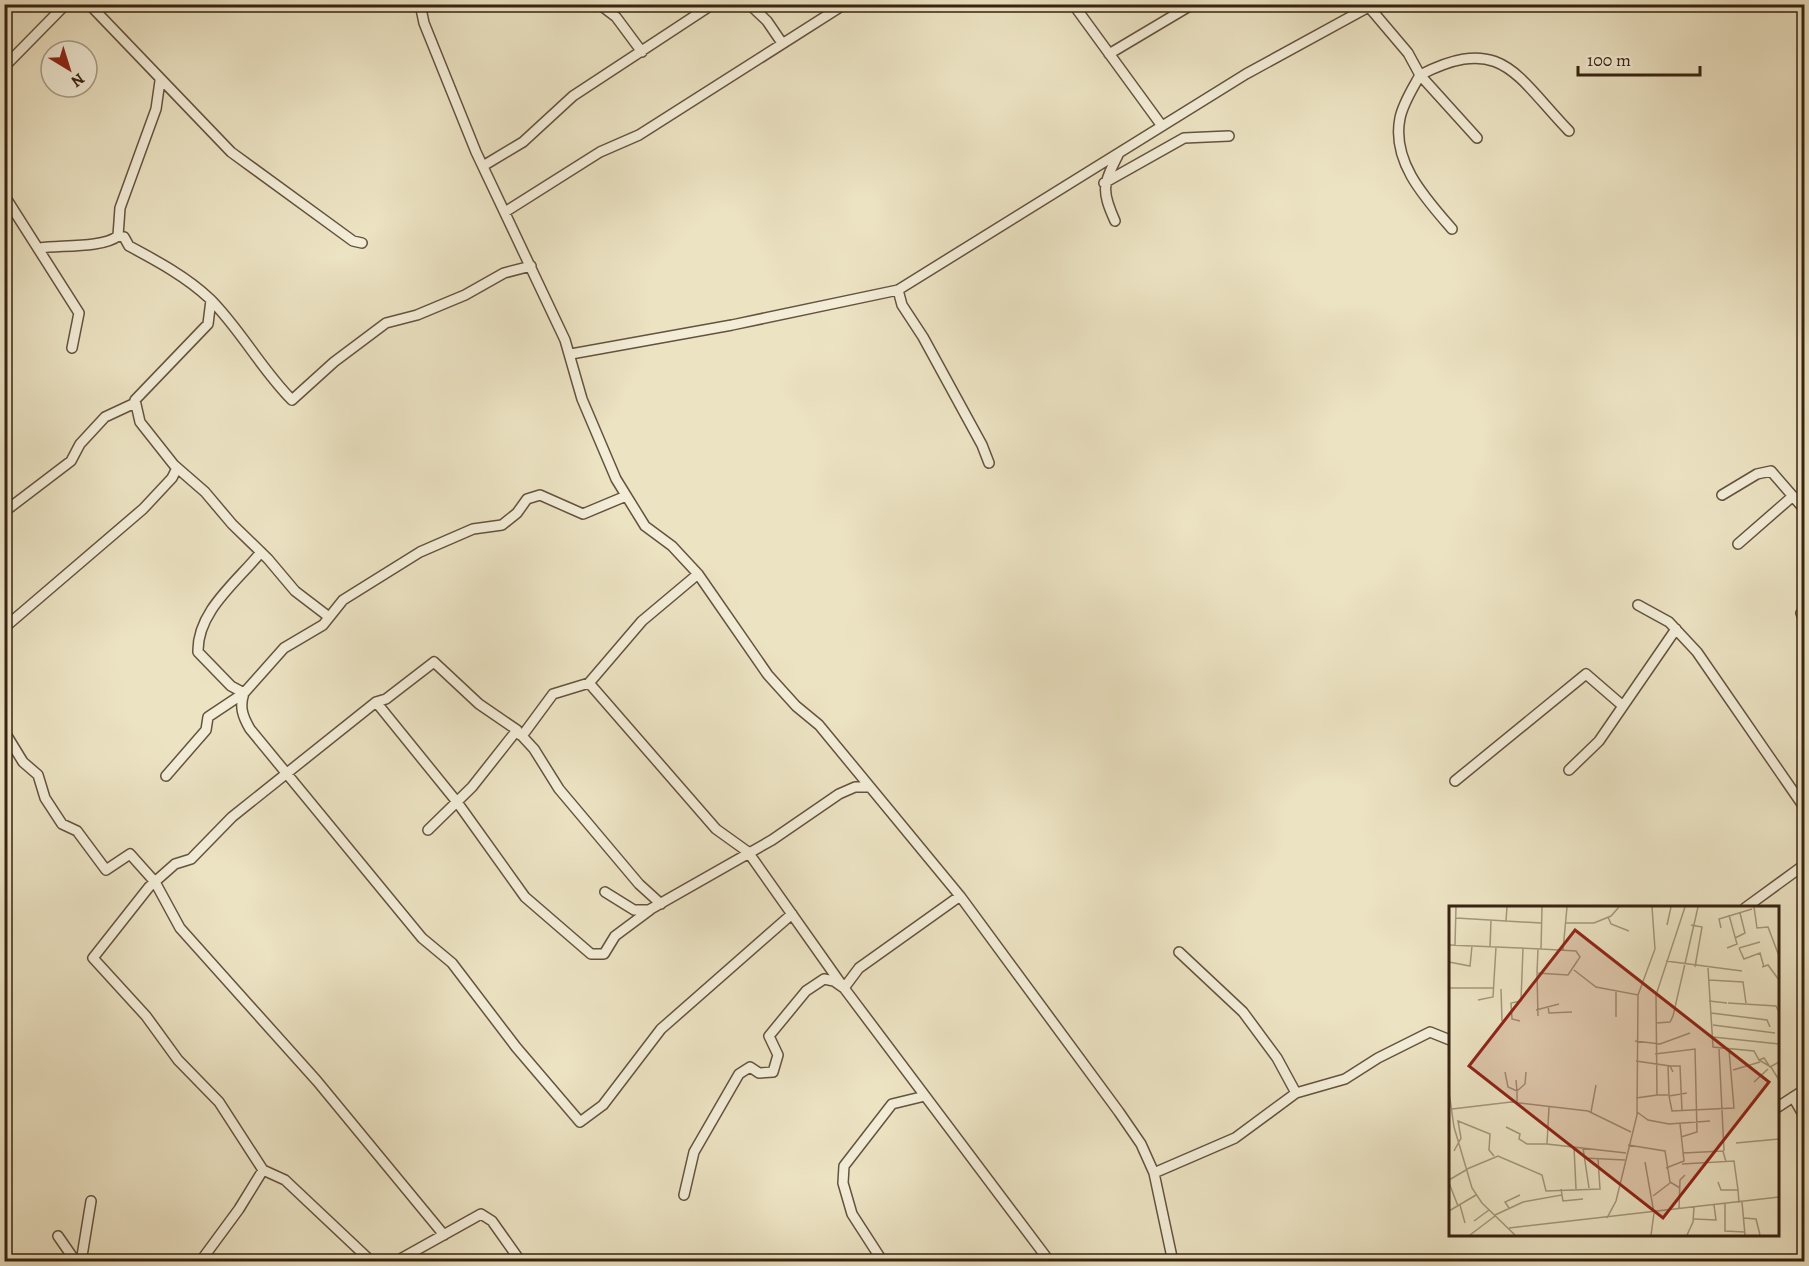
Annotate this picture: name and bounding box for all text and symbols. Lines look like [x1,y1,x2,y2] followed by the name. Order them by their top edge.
[39,39,99,99] north arrow
[1578,39,1700,77] scale bar
[1587,48,1631,72] text: 100 m
[66,68,89,93] text: N
[1449,906,1779,1236] inset map

